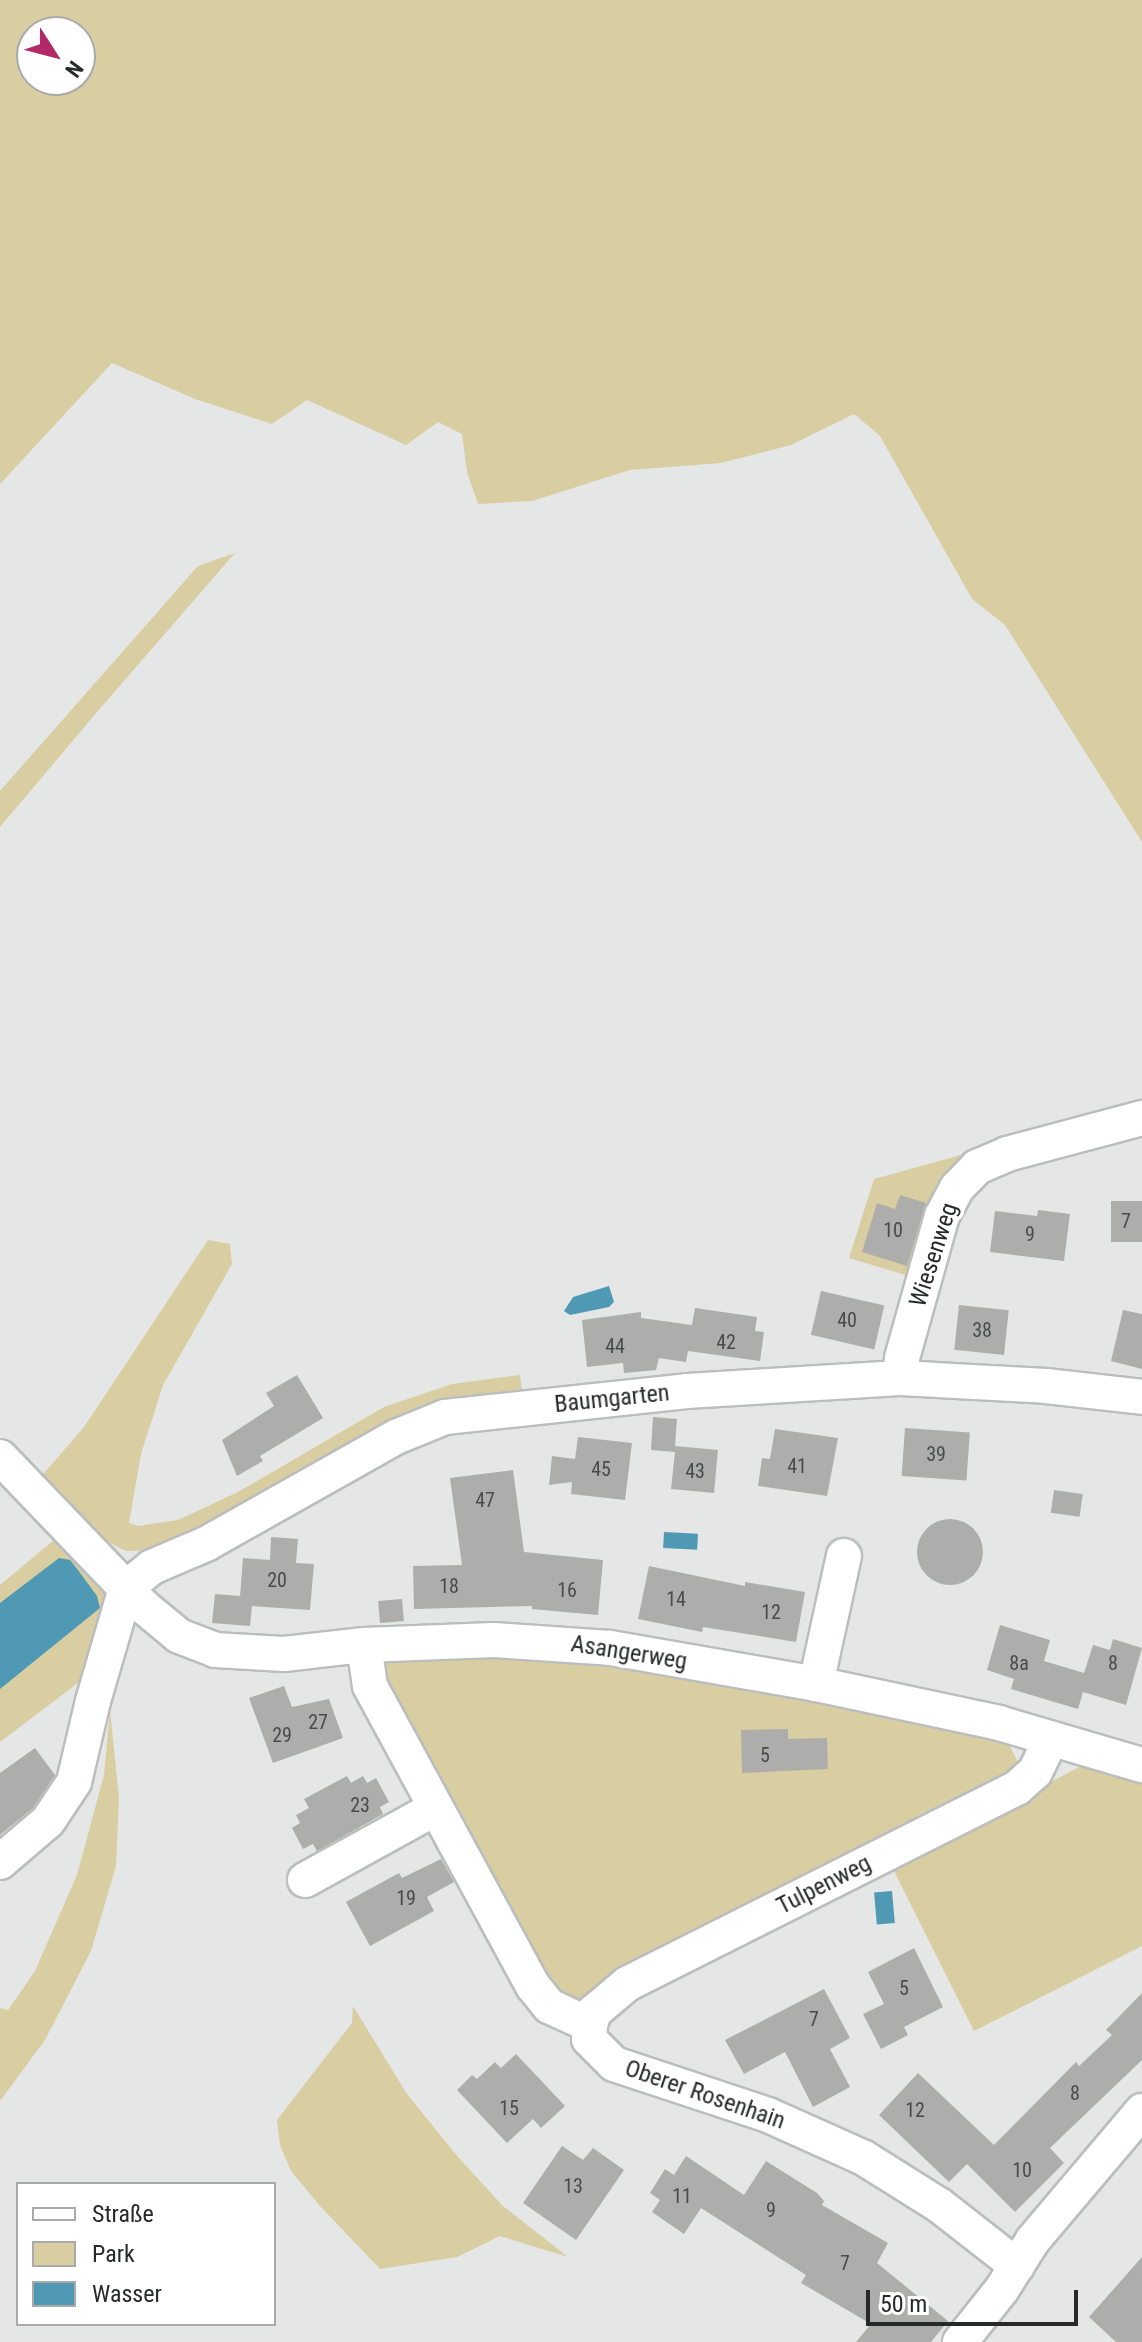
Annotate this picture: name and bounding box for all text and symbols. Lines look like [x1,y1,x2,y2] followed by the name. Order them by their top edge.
[16,16,96,96] north arrow
[60,56,88,82] text: N
[904,1199,964,1311] street label: Wiesenweg
[1121,1209,1131,1233] house number: 7
[883,1218,903,1242] house number: 10
[1025,1222,1035,1246] house number: 9
[837,1308,857,1332] house number: 40
[972,1318,992,1342] house number: 38
[716,1330,736,1354] house number: 42
[605,1334,625,1358] house number: 44
[553,1379,671,1419] street label: Baumgarten
[926,1442,946,1466] house number: 39
[787,1454,807,1478] house number: 41
[591,1457,611,1481] house number: 45
[685,1459,705,1483] house number: 43
[475,1488,495,1512] house number: 47
[267,1568,287,1592] house number: 20
[439,1574,459,1598] house number: 18
[557,1578,577,1602] house number: 16
[666,1587,686,1611] house number: 14
[761,1600,781,1624] house number: 12
[569,1630,689,1676] street label: Asangerweg
[1009,1651,1029,1675] house number: 8a
[1108,1651,1118,1675] house number: 8
[308,1710,328,1734] house number: 27
[272,1723,292,1747] house number: 29
[760,1743,770,1767] house number: 5
[350,1793,370,1817] house number: 23
[772,1849,876,1921] street label: Tulpenweg
[396,1886,416,1910] house number: 19
[899,1976,909,2000] house number: 5
[809,2007,819,2031] house number: 7
[621,2054,789,2136] street label: Oberer Rosenhain
[1070,2081,1080,2105] house number: 8
[499,2096,519,2120] house number: 15
[905,2098,925,2122] house number: 12
[1012,2158,1032,2182] house number: 10
[563,2174,583,2198] house number: 13
[16,2182,276,2326] legend
[672,2184,692,2208] house number: 11
[766,2198,776,2222] house number: 9
[92,2200,154,2228] text: Straße
[92,2240,135,2268] text: Park
[840,2251,850,2275] house number: 7
[870,2274,1082,2324] scale bar
[92,2280,162,2308] text: Wasser
[880,2290,927,2318] text: 50 m

